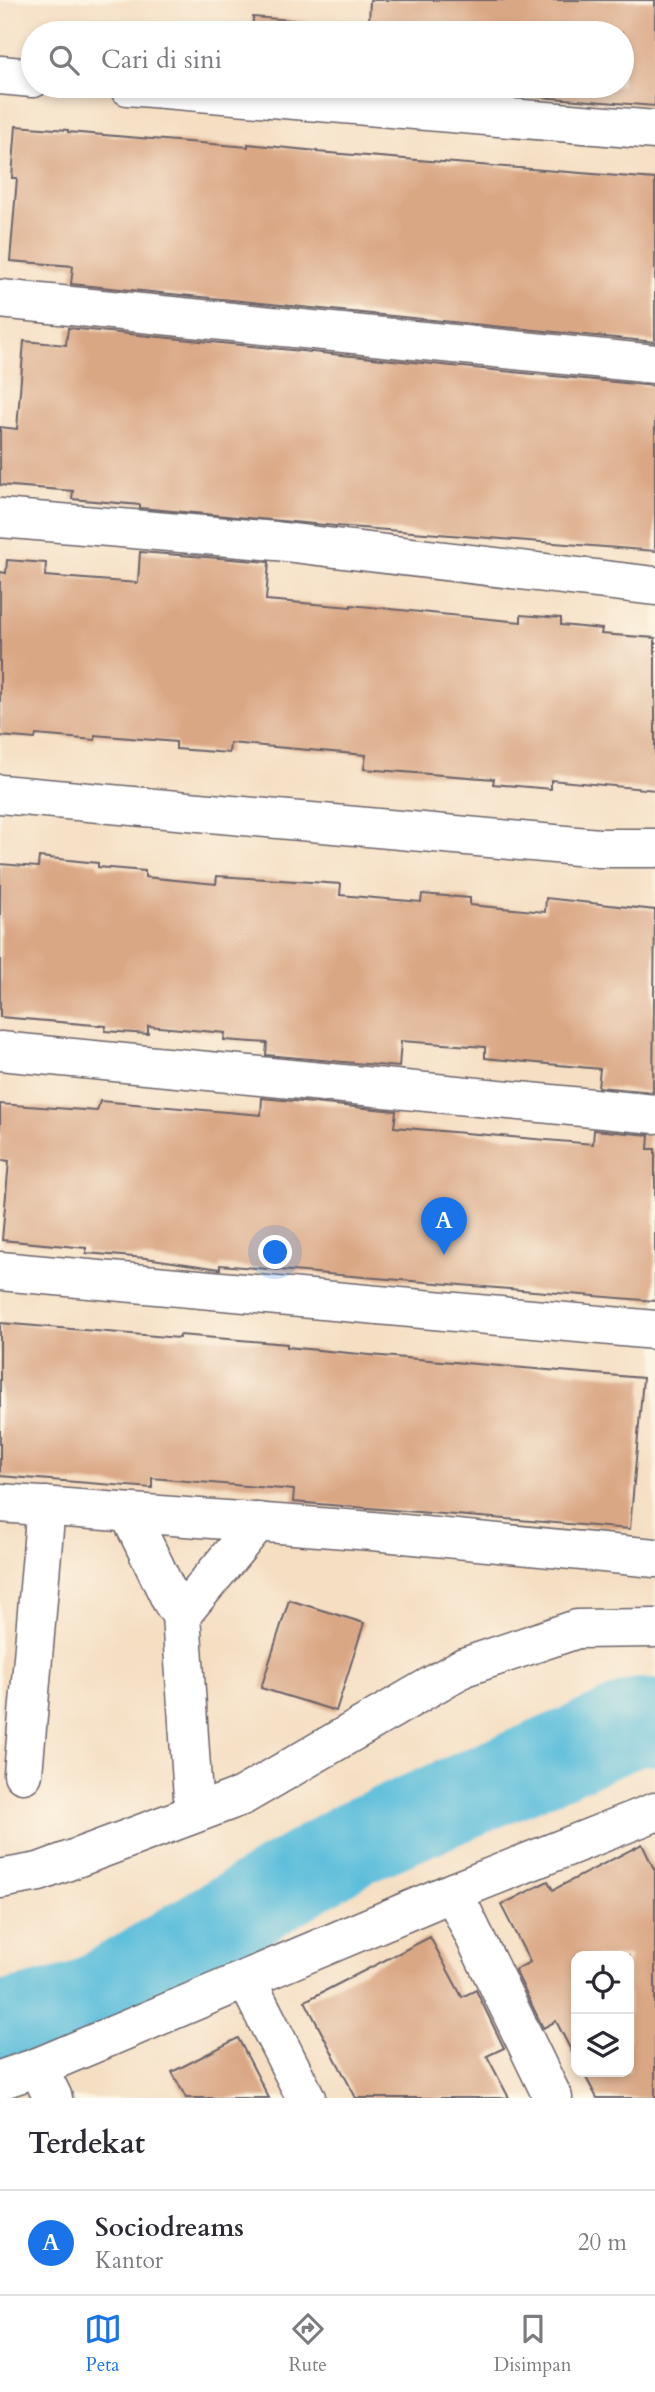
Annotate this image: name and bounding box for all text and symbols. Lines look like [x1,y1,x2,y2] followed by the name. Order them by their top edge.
[21,21,634,98] search box
[45,41,83,79] icon: search
[101,42,222,77] text: Cari di sini
[421,1197,467,1255] pin: A
[258,1235,292,1269] your location
[571,1951,634,2077] map controls
[571,1951,634,2014] button: locate
[571,2014,634,2077] button: layers
[28,2123,145,2164] text: Terdekat
[95,2210,244,2245] text: Sociodreams
[42,2227,60,2258] text: A
[578,2227,627,2258] text: 20 m
[95,2245,163,2276] text: Kantor
[84,2310,122,2378] tab: Peta
[289,2310,327,2378] tab: Rute
[494,2310,571,2378] tab: Disimpan

